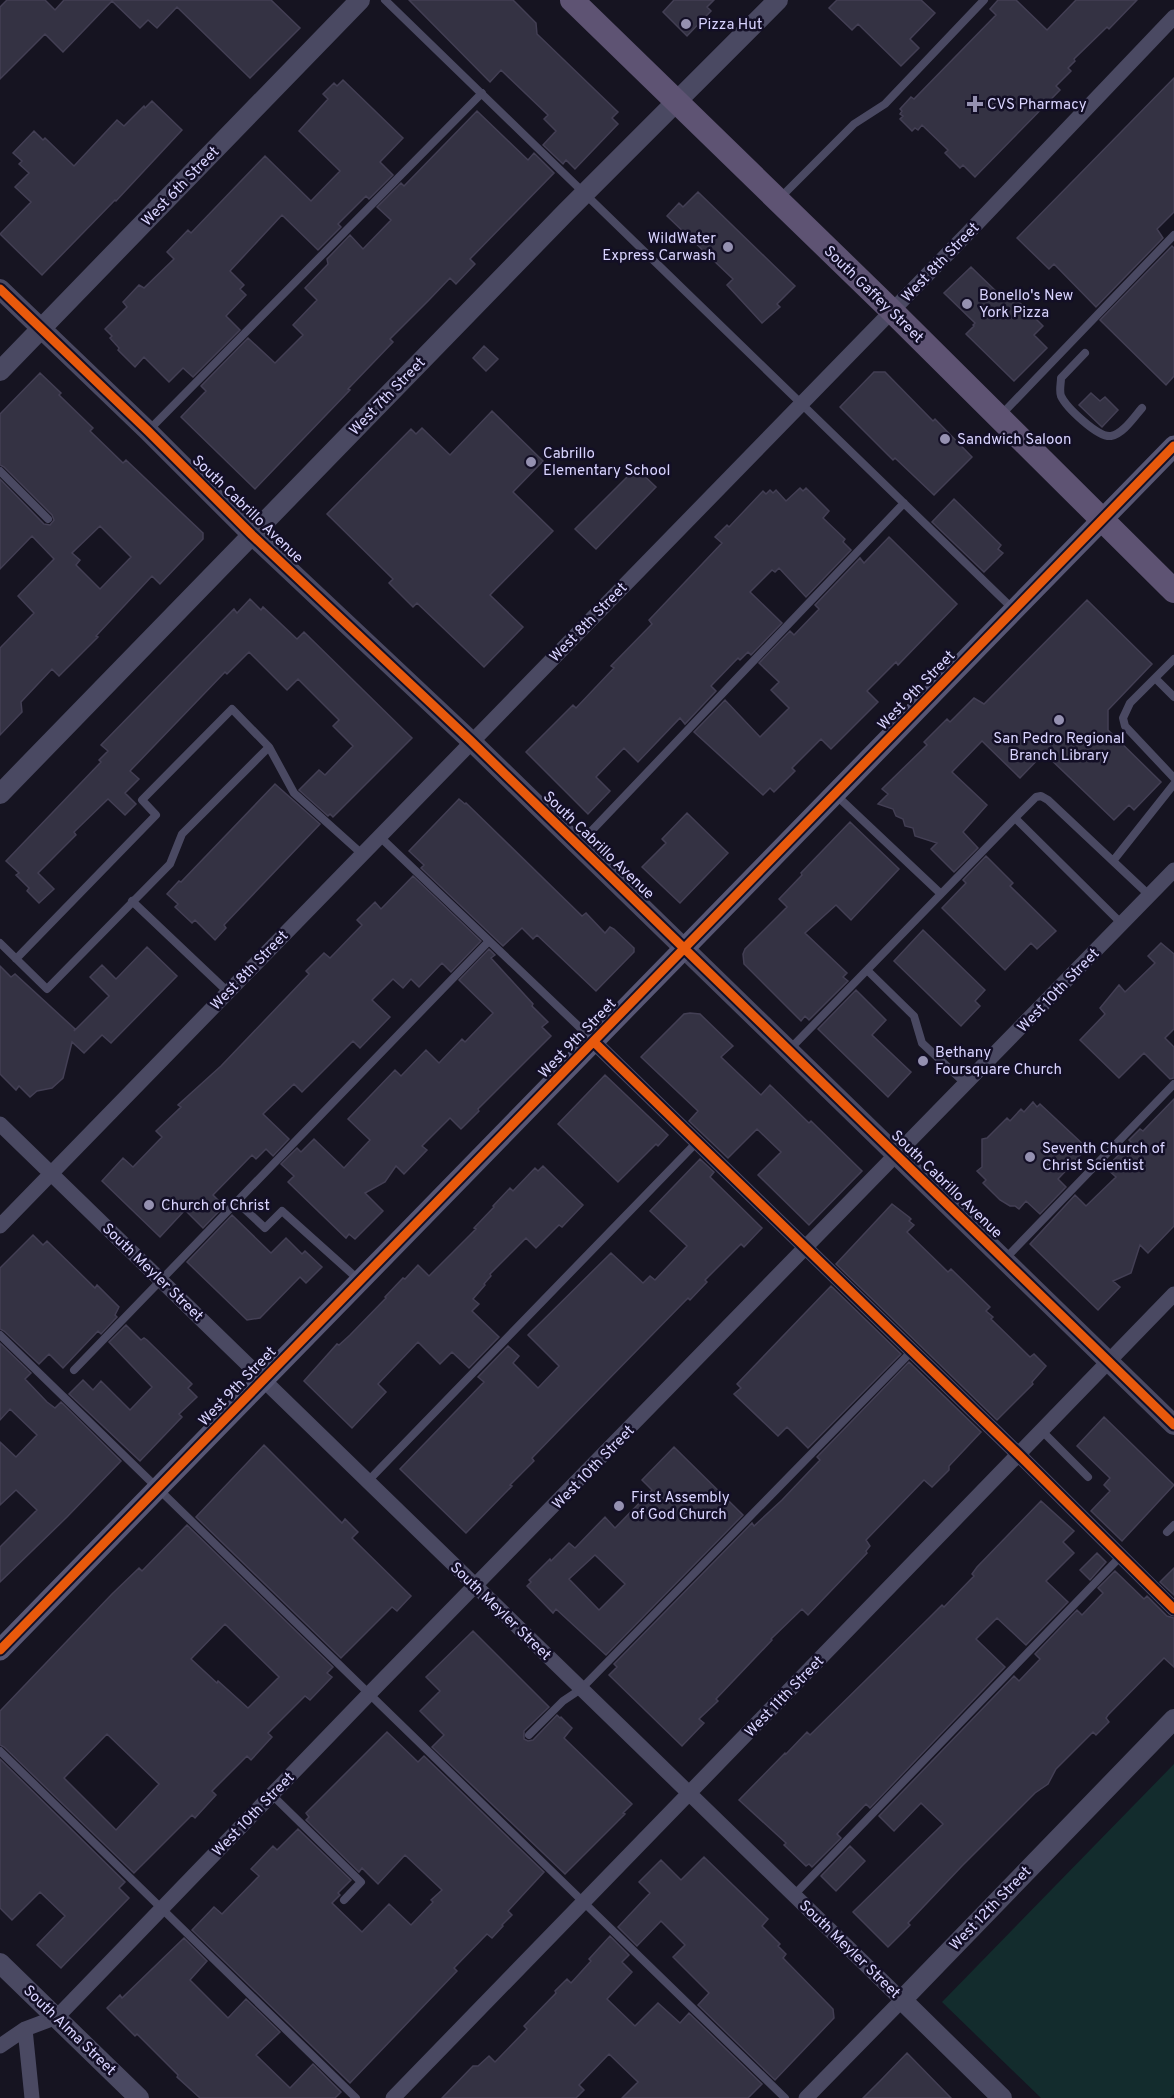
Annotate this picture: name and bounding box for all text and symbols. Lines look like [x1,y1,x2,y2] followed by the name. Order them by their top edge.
[698,16,762,35] place label: Pizza Hut
[679,17,693,31] marker: Pizza Hut
[987,96,1087,115] place label: CVS Pharmacy
[968,97,982,111] marker: CVS Pharmacy
[138,143,224,231] street label: West 6th Street
[898,219,984,307] street label: West 8th Street
[602,230,716,266] place label: WildWater Express Carwash
[721,240,735,254] marker: WildWater Express Carwash
[819,242,927,348] street label: South Gaffey Street
[979,287,1074,323] place label: Bonello's New York Pizza
[960,297,974,311] marker: Bonello's New York Pizza
[346,354,430,440] street label: West 7th Street
[957,431,1071,450] place label: Sandwich Saloon
[938,432,952,446] marker: Sandwich Saloon
[543,445,670,481] place label: Cabrillo Elementary School
[187,452,307,568] street label: South Cabrillo Avenue
[524,455,538,469] marker: Cabrillo Elementary School
[546,579,632,667] street label: West 8th Street
[874,647,960,735] street label: West 9th Street
[1052,713,1066,727] marker: San Pedro Regional Branch Library
[993,730,1125,766] place label: San Pedro Regional Branch Library
[538,788,658,904] street label: South Cabrillo Avenue
[207,927,293,1015] street label: West 8th Street
[1014,945,1104,1037] street label: West 10th Street
[535,995,621,1083] street label: West 9th Street
[935,1044,1062,1080] place label: Bethany Foursquare Church
[916,1054,930,1068] marker: Bethany Foursquare Church
[886,1127,1006,1243] street label: South Cabrillo Avenue
[1042,1140,1165,1176] place label: Seventh Church of Christ Scientist
[1023,1150,1037,1164] marker: Seventh Church of Christ Scientist
[161,1197,270,1216] place label: Church of Christ
[142,1198,156,1212] marker: Church of Christ
[97,1220,207,1326] street label: South Meyler Street
[195,1343,281,1431] street label: West 9th Street
[549,1422,639,1514] street label: West 10th Street
[631,1489,730,1525] place label: First Assembly of God Church
[612,1499,626,1513] marker: First Assembly of God Church
[445,1559,555,1665] street label: South Meyler Street
[741,1652,829,1742] street label: West 11th Street
[209,1769,299,1861] street label: West 10th Street
[946,1863,1036,1955] street label: West 12th Street
[794,1897,904,2003] street label: South Meyler Street
[19,1982,119,2080] street label: South Alma Street

